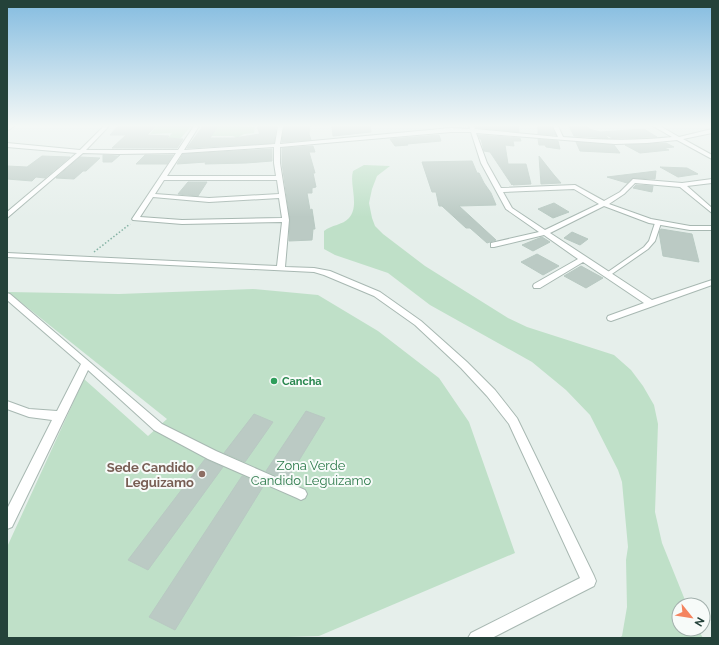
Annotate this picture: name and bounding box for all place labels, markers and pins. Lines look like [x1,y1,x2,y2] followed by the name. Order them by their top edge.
[282,375,322,388] place label: Cancha
[269,376,279,386] marker: Cancha
[107,460,194,490] place label: Sede Candido Leguizamo
[197,469,207,479] marker: Sede Candido Leguizamo

